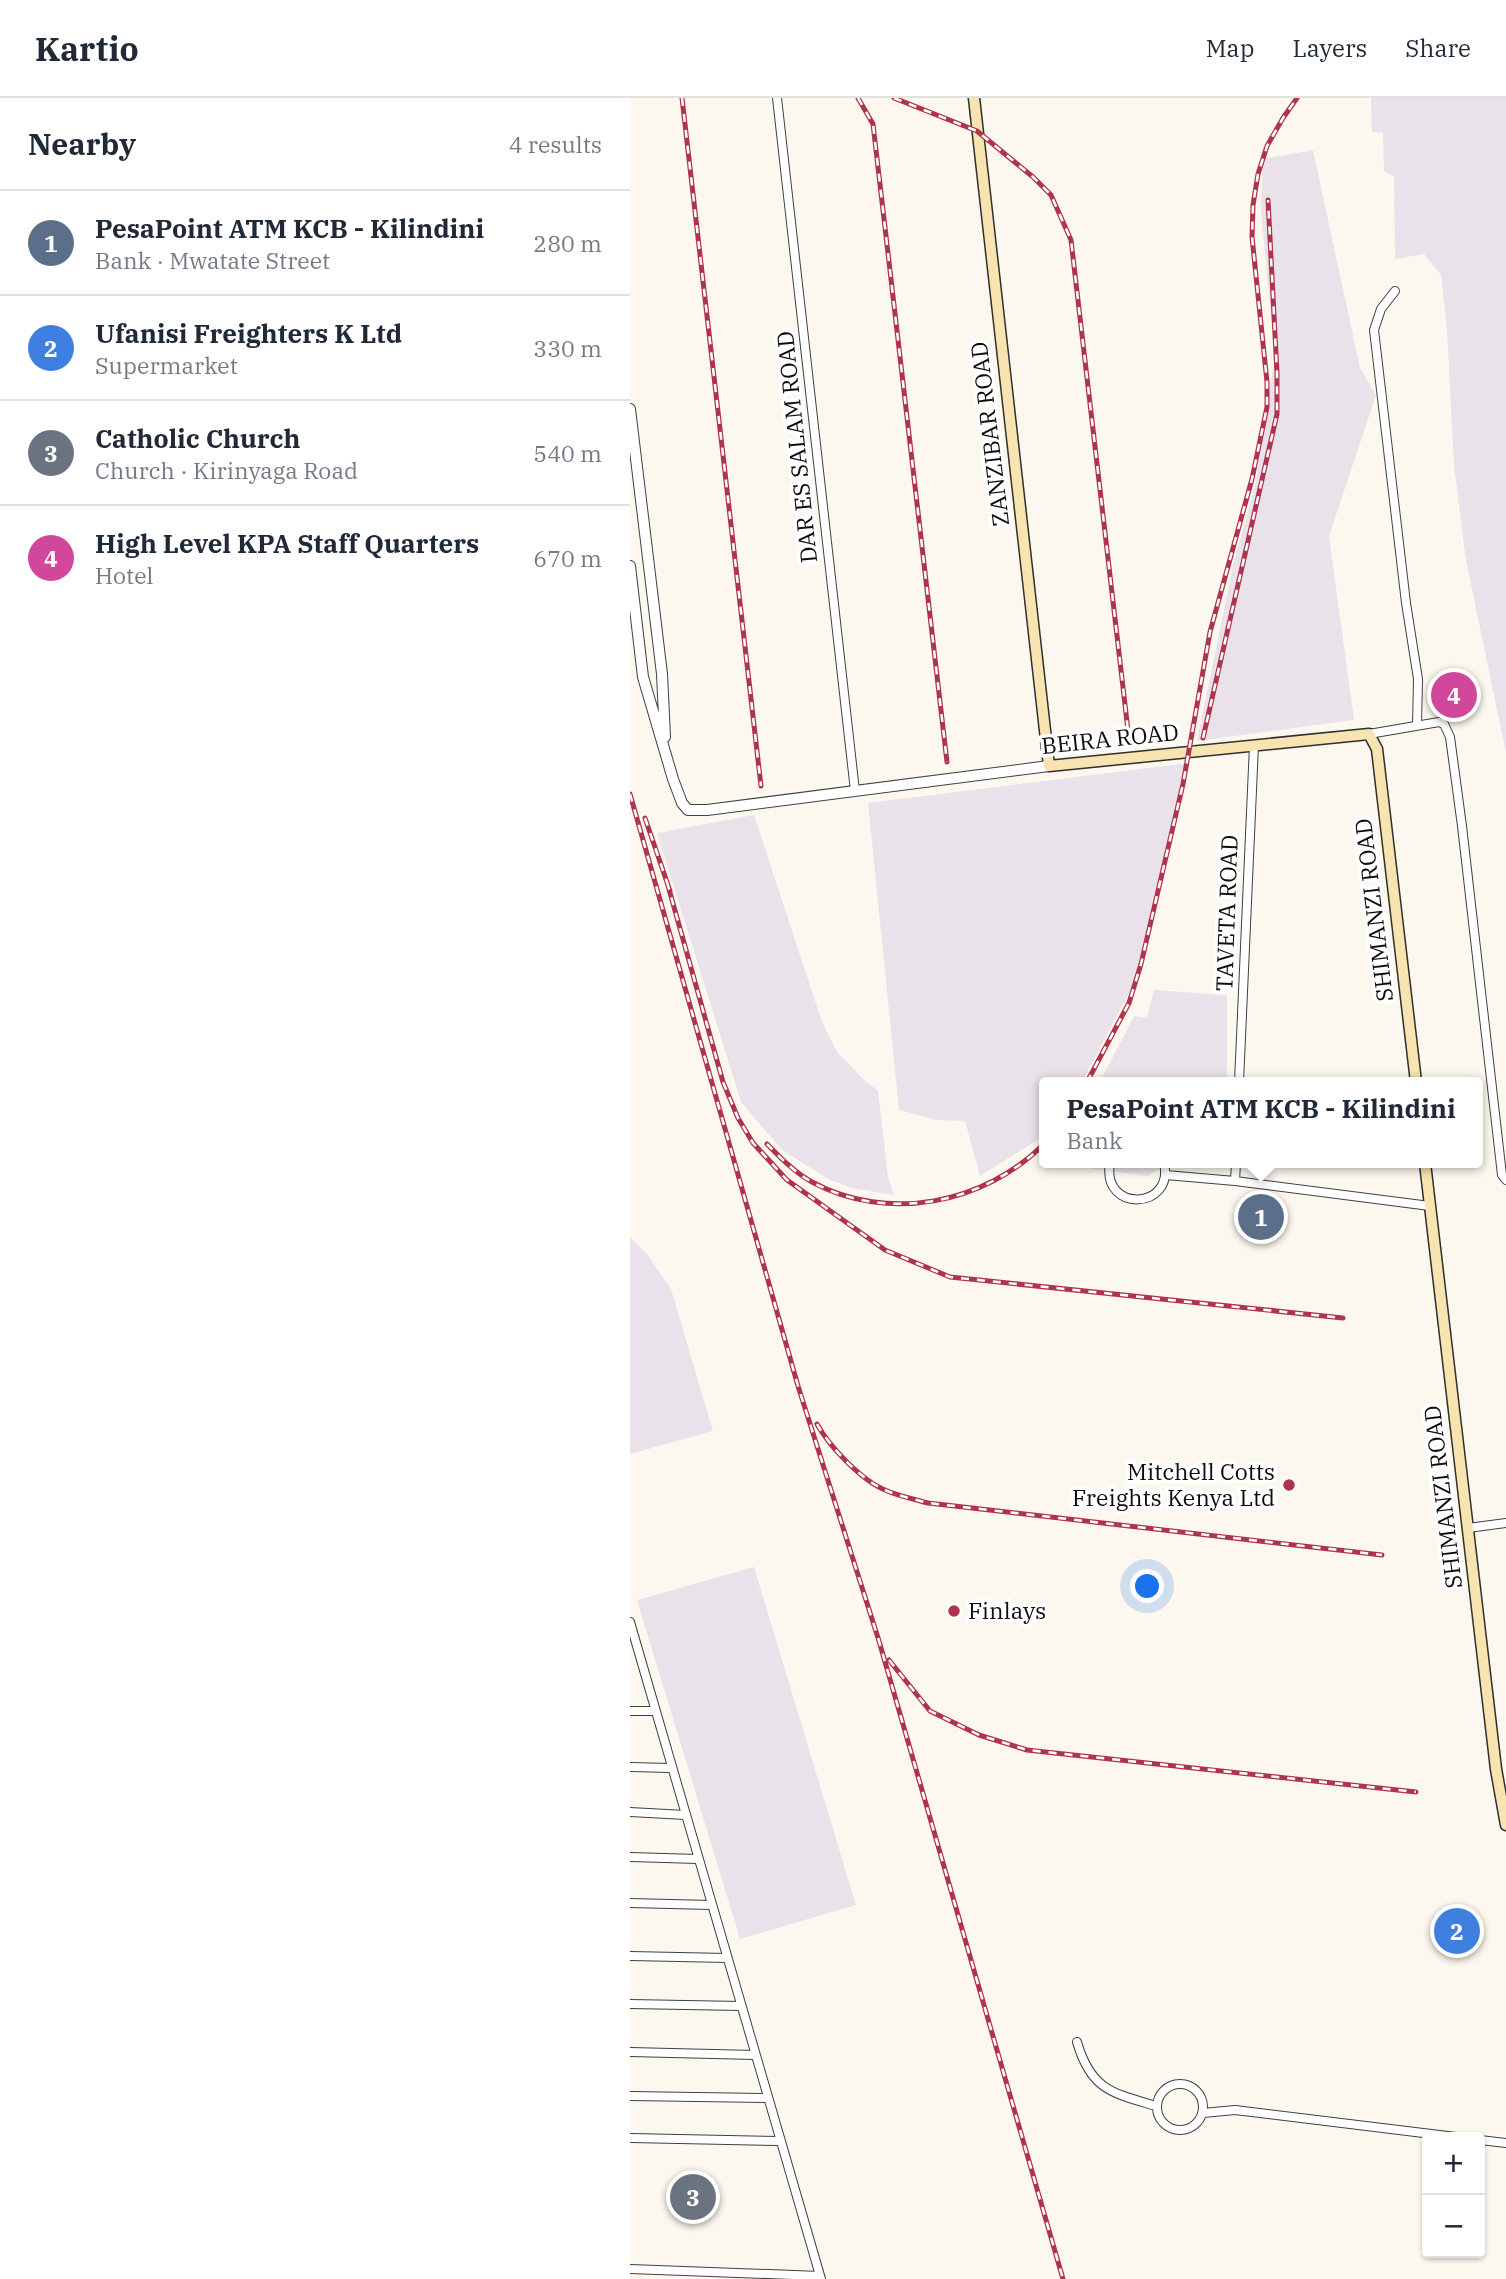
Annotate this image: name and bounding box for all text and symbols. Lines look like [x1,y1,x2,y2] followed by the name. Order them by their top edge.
[35,27,139,70] text: Kartio
[1206,32,1254,64] text: Map
[1292,32,1367,64] text: Layers
[1405,32,1471,64] text: Share
[28,124,136,163] text: Nearby
[509,129,602,159] text: 4 results
[95,211,484,245] text: PesaPoint ATM KCB - Kilindini
[44,228,58,258] text: 1
[533,228,602,258] text: 280 m
[95,245,330,275] text: Bank · Mwatate Street
[95,316,402,350] text: Ufanisi Freighters K Ltd
[769,330,823,565] street label: DAR ES SALAM ROAD
[44,333,58,363] text: 2
[533,333,602,363] text: 330 m
[963,340,1015,528] street label: ZANZIBAR ROAD
[95,350,238,380] text: Supermarket
[95,421,300,455] text: Catholic Church
[44,438,58,468] text: 3
[533,438,602,468] text: 540 m
[95,455,358,485] text: Church · Kirinyaga Road
[95,526,479,560] text: High Level KPA Staff Quarters
[44,543,58,573] text: 4
[533,543,602,573] text: 670 m
[95,560,153,590] text: Hotel
[1431,669,1477,721] pin: 4
[1040,716,1180,760] street label: BEIRA ROAD
[1347,817,1399,1003] street label: SHIMANZI ROAD
[1208,834,1244,992] street label: TAVETA ROAD
[1039,1077,1483,1168] popup
[1066,1091,1456,1125] text: PesaPoint ATM KCB - Kilindini
[1066,1125,1122,1155] text: Bank
[1238,1191,1284,1243] pin: 1
[1416,1404,1468,1590] street label: SHIMANZI ROAD
[1072,1456,1275,1512] place label: Mitchell Cotts Freights Kenya Ltd
[1281,1477,1297,1493] marker: Mitchell Cotts Freights Kenya Ltd
[1130,1569,1164,1603] your location
[968,1595,1046,1625] place label: Finlays
[946,1603,962,1619] marker: Finlays
[1434,1905,1480,1957] pin: 2
[1422,2132,1485,2258] map controls
[1422,2132,1485,2195] button: +
[670,2171,716,2223] pin: 3
[1422,2195,1485,2258] button: −

